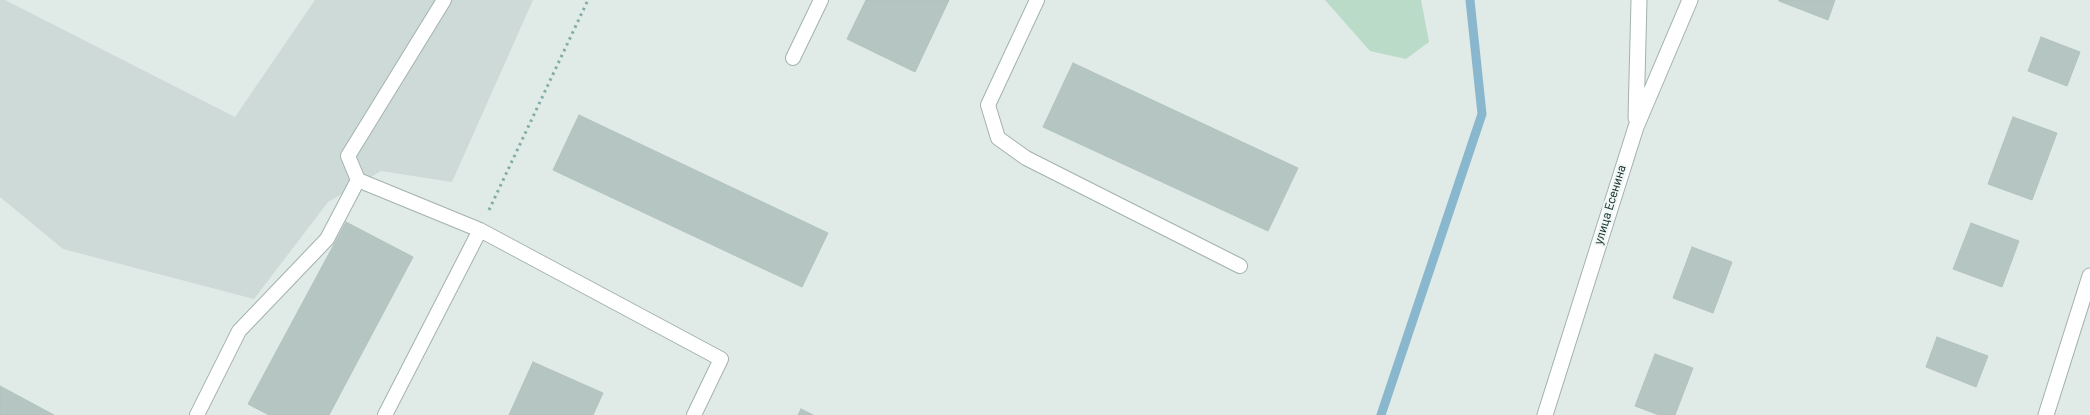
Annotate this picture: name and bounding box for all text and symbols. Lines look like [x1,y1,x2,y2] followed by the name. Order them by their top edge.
[1592,163,1630,247] street label: улица Есенина

